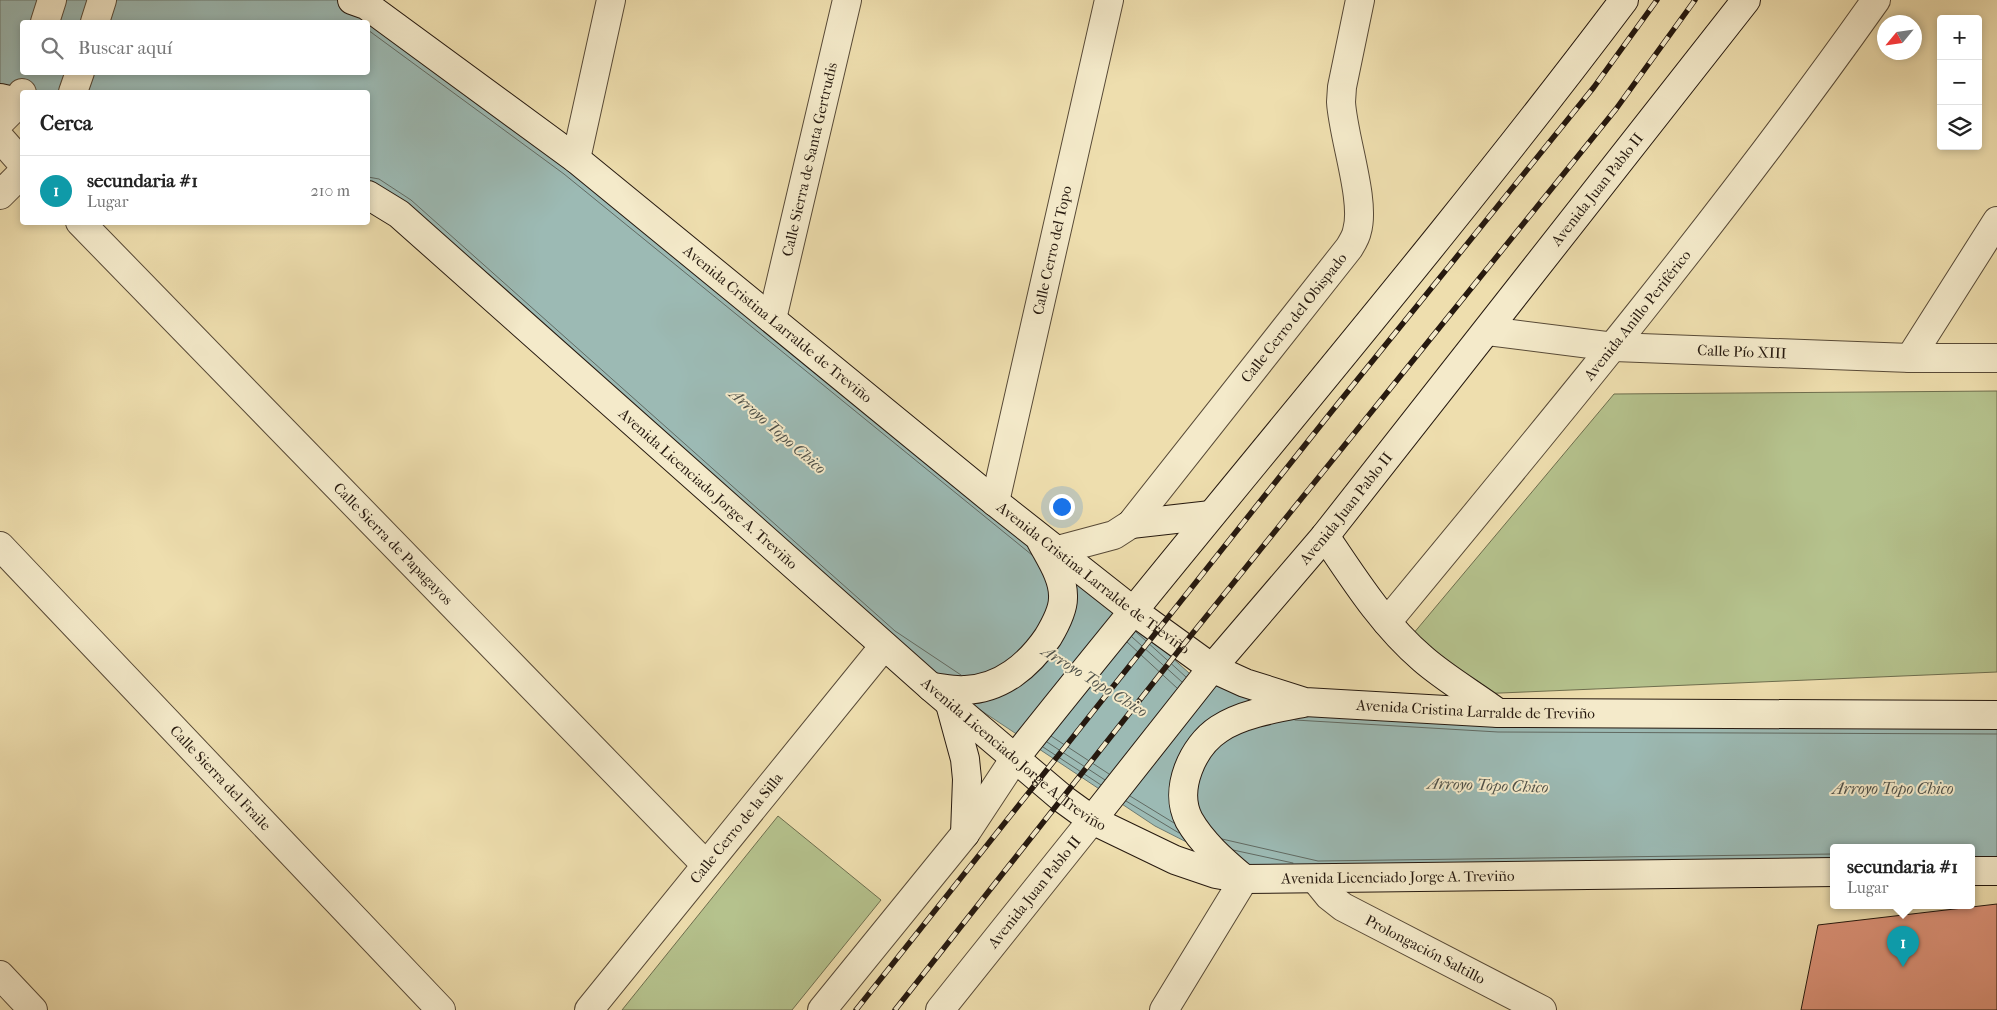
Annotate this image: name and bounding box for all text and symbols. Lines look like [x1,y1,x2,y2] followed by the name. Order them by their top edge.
[1877,15,1922,60] north arrow
[1937,15,1982,150] map controls
[1937,15,1982,60] button: +
[20,20,370,75] search box
[38,34,66,62] icon: search
[78,37,172,59] text: Buscar aquí
[778,60,841,258] street label: Calle Sierra de Santa Gertrudis
[1937,60,1982,105] button: −
[1937,105,1982,150] button: layers
[40,111,92,135] text: Cerca
[1547,129,1647,250] street label: Avenida Juan Pablo II
[87,170,198,192] text: secundaria #1
[53,181,59,200] text: 1
[311,181,350,200] text: 210 m
[1029,184,1076,317] street label: Calle Cerro del Topo
[87,192,128,211] text: Lugar
[679,241,876,407] street label: Avenida Cristina Larralde de Treviño
[1579,246,1695,385] street label: Avenida Anillo Periférico
[1237,249,1351,386] street label: Calle Cerro del Obispado
[1697,341,1787,362] street label: Calle Pío XIII
[725,383,830,478] water label: Arroyo Topo Chico
[614,404,802,573] street label: Avenida Licenciado Jorge A. Treviño
[1295,449,1396,569] street label: Avenida Juan Pablo II
[330,479,457,609] street label: Calle Sierra de Papagayos
[1049,494,1075,520] your location
[992,497,1194,658] street label: Avenida Cristina Larralde de Treviño
[1037,640,1151,721] water label: Arroyo Topo Chico
[917,673,1109,835] street label: Avenida Licenciado Jorge A. Treviño
[1355,696,1595,722] street label: Avenida Cristina Larralde de Treviño
[166,722,275,835] street label: Calle Sierra del Fraile
[686,768,787,887] street label: Calle Cerro de la Silla
[1425,773,1549,797] water label: Arroyo Topo Chico
[1831,779,1954,798] water label: Arroyo Topo Chico
[983,832,1085,953] street label: Avenida Juan Pablo II
[1830,844,1975,909] popup
[1847,856,1958,878] text: secundaria #1
[1280,867,1515,888] street label: Avenida Licenciado Jorge A. Treviño
[1847,878,1888,897] text: Lugar
[1362,911,1489,988] street label: Prolongación Saltillo
[1887,926,1919,967] pin: 1

